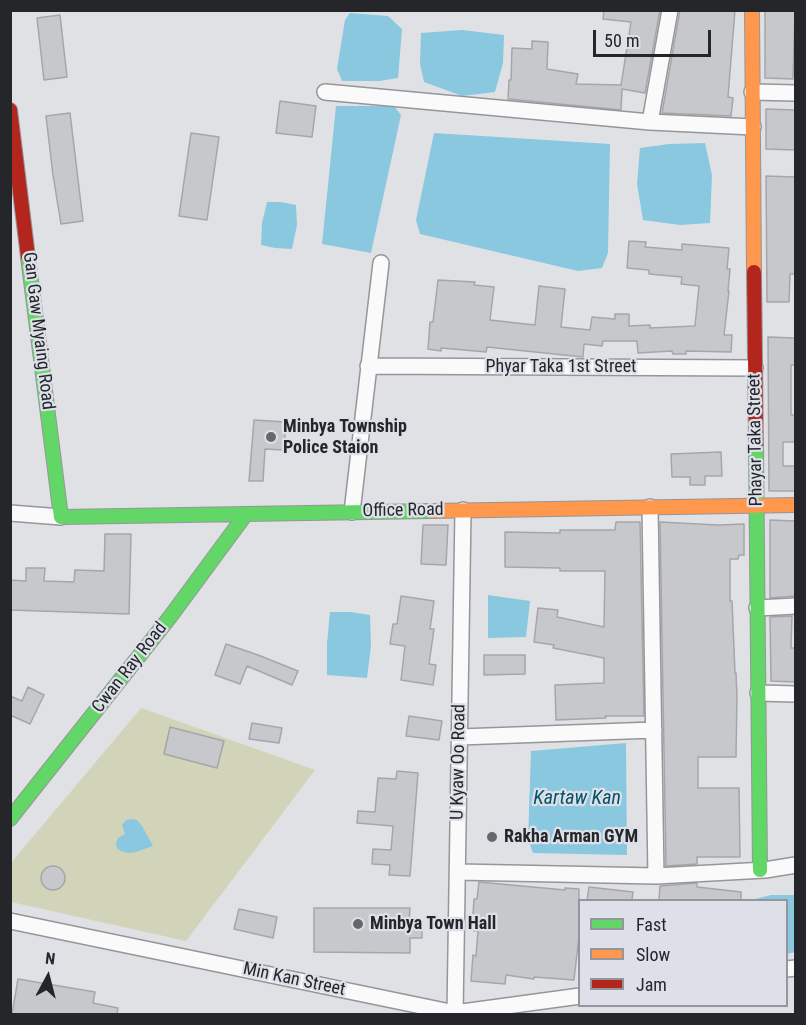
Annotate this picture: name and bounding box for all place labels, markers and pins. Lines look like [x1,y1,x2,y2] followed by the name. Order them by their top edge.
[283,416,407,458] place label: Minbya Township Police Staion
[264,430,278,444] marker: Minbya Township Police Staion
[504,826,638,848] place label: Rakha Arman GYM
[485,830,499,844] marker: Rakha Arman GYM
[370,913,496,935] place label: Minbya Town Hall
[351,917,365,931] marker: Minbya Town Hall

